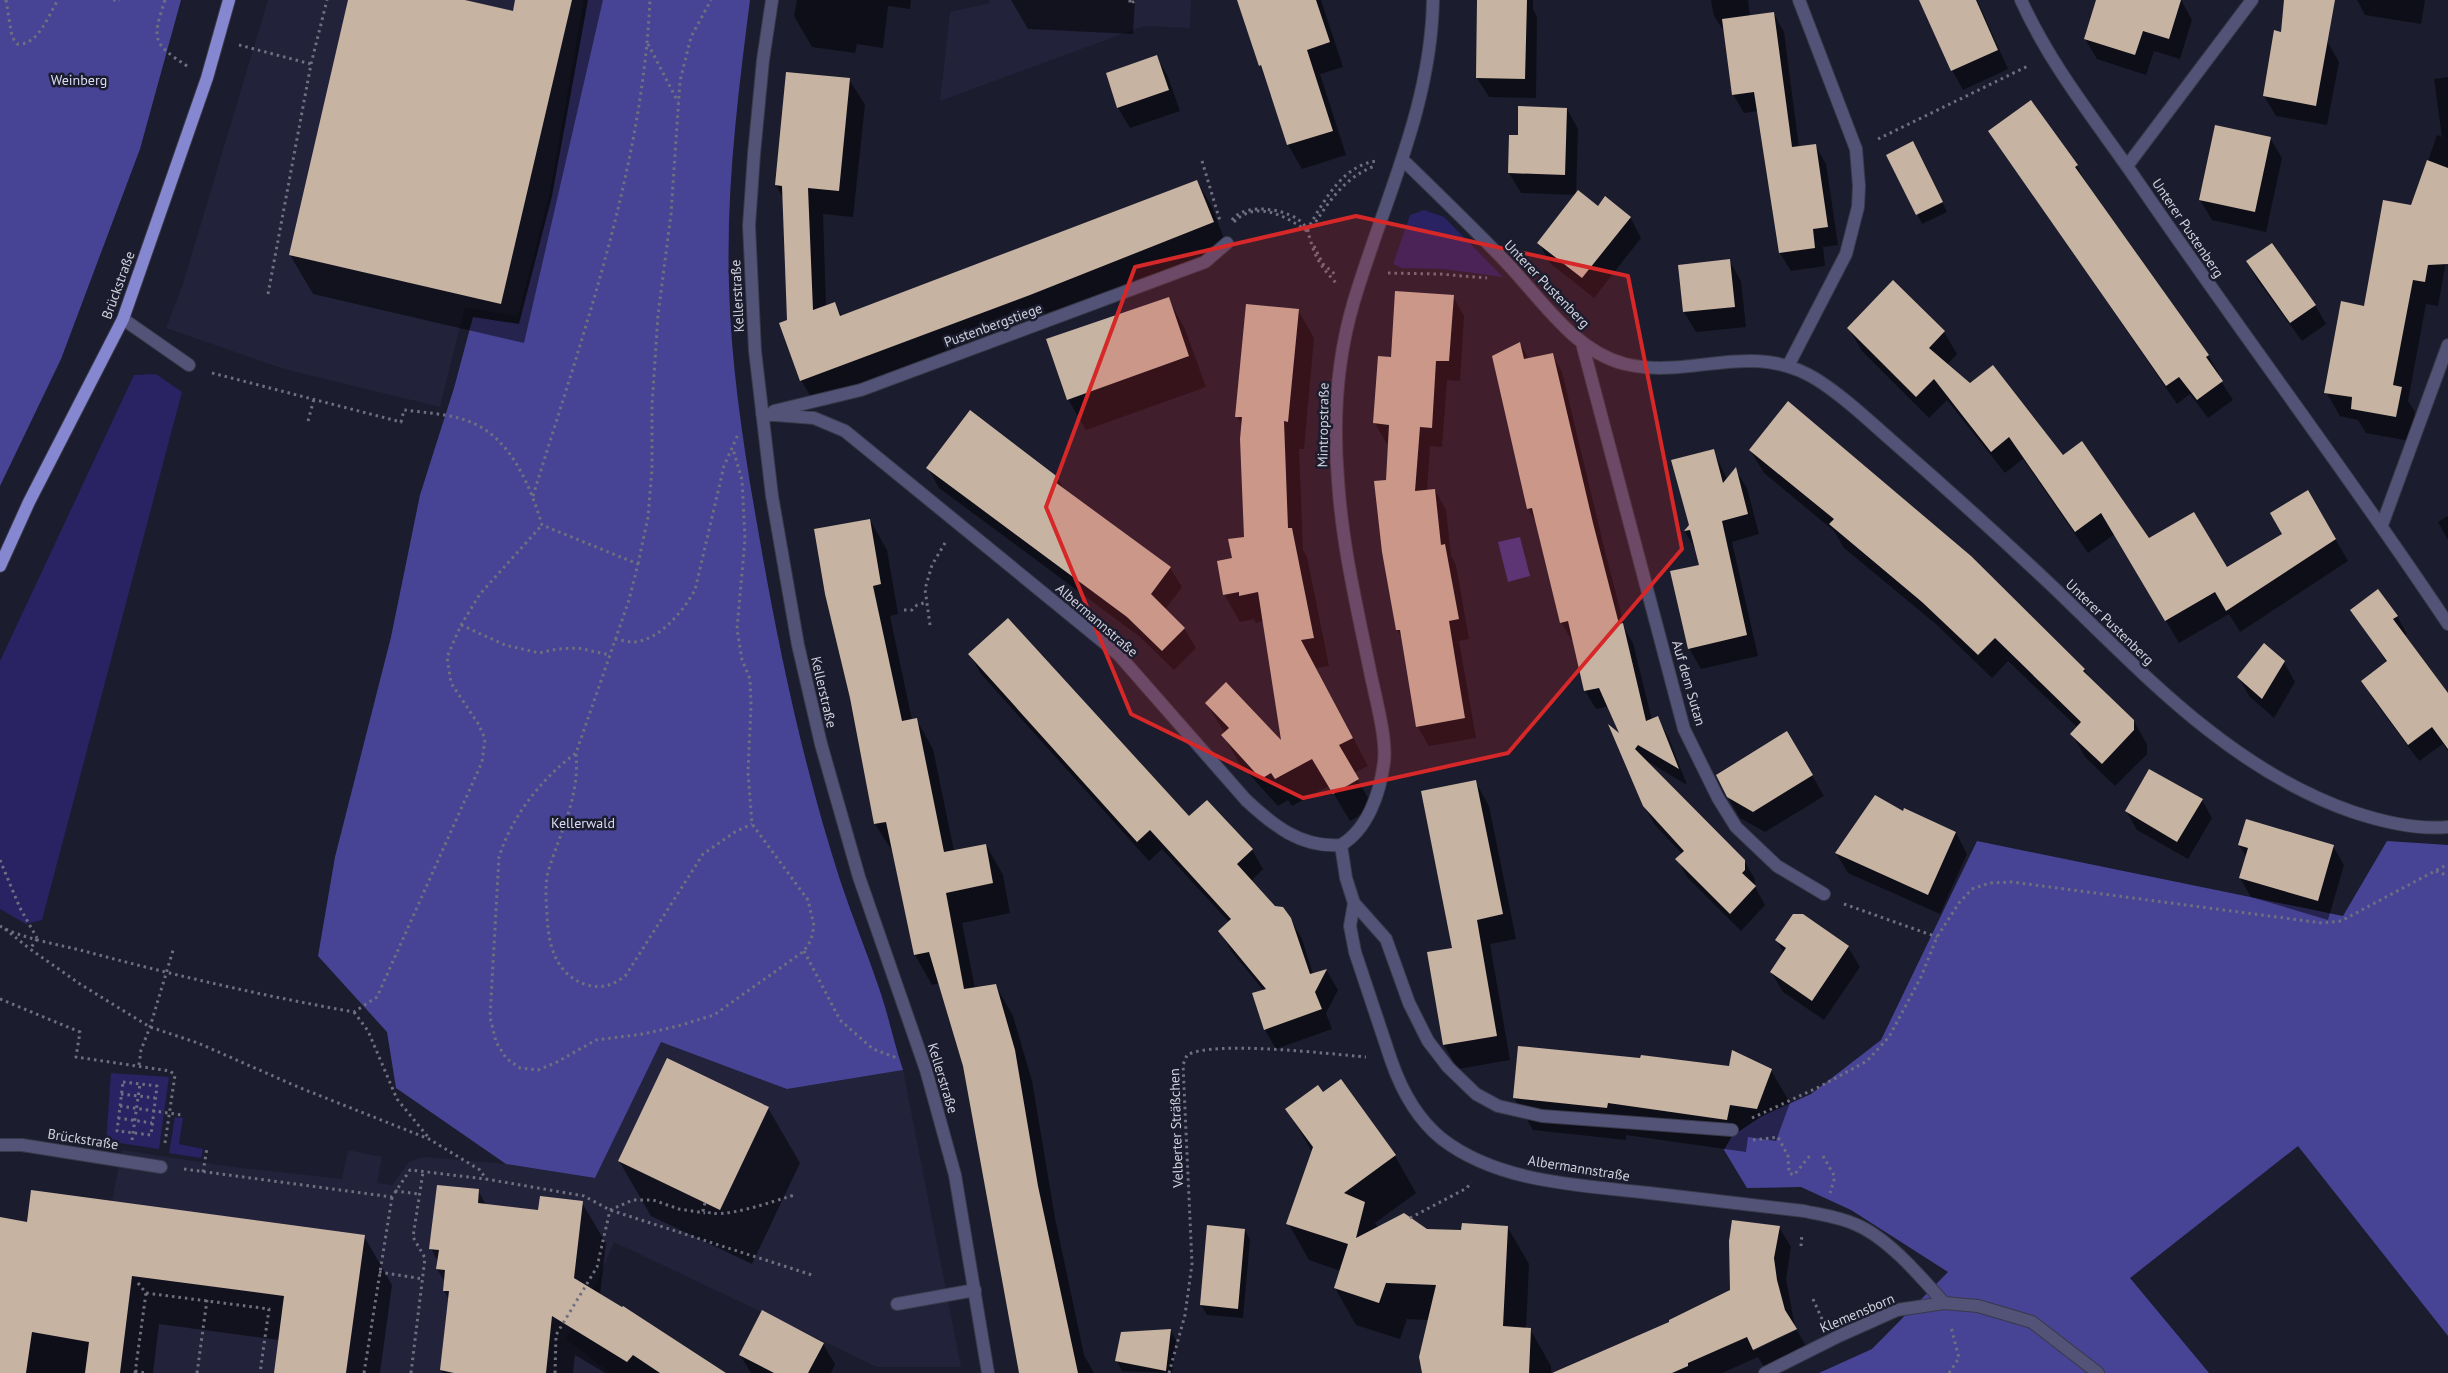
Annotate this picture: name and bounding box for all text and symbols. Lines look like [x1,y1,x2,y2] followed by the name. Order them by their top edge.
[51,71,107,89] park label: Weinberg
[2148,175,2228,281] street label: Unterer Pustenberg
[1500,236,1594,332] street label: Unterer Pustenberg
[97,248,139,322] street label: Brückstraße
[726,259,748,333] street label: Kellerstraße
[941,299,1045,351] street label: Pustenbergstiege
[1313,382,1333,468] street label: Mintropstraße
[2062,575,2158,669] street label: Unterer Pustenberg
[1052,579,1142,661] street label: Albermannstraße
[1668,638,1710,728] street label: Auf dem Sutan
[807,655,841,729] street label: Kellerstraße
[551,814,615,832] park label: Kellerwald
[924,1041,962,1115] street label: Kellerstraße
[1165,1068,1187,1189] street label: Velberter Sträßchen
[46,1125,120,1153] street label: Brückstraße
[1527,1151,1631,1185] street label: Albermannstraße
[1817,1289,1897,1337] street label: Klemensborn

